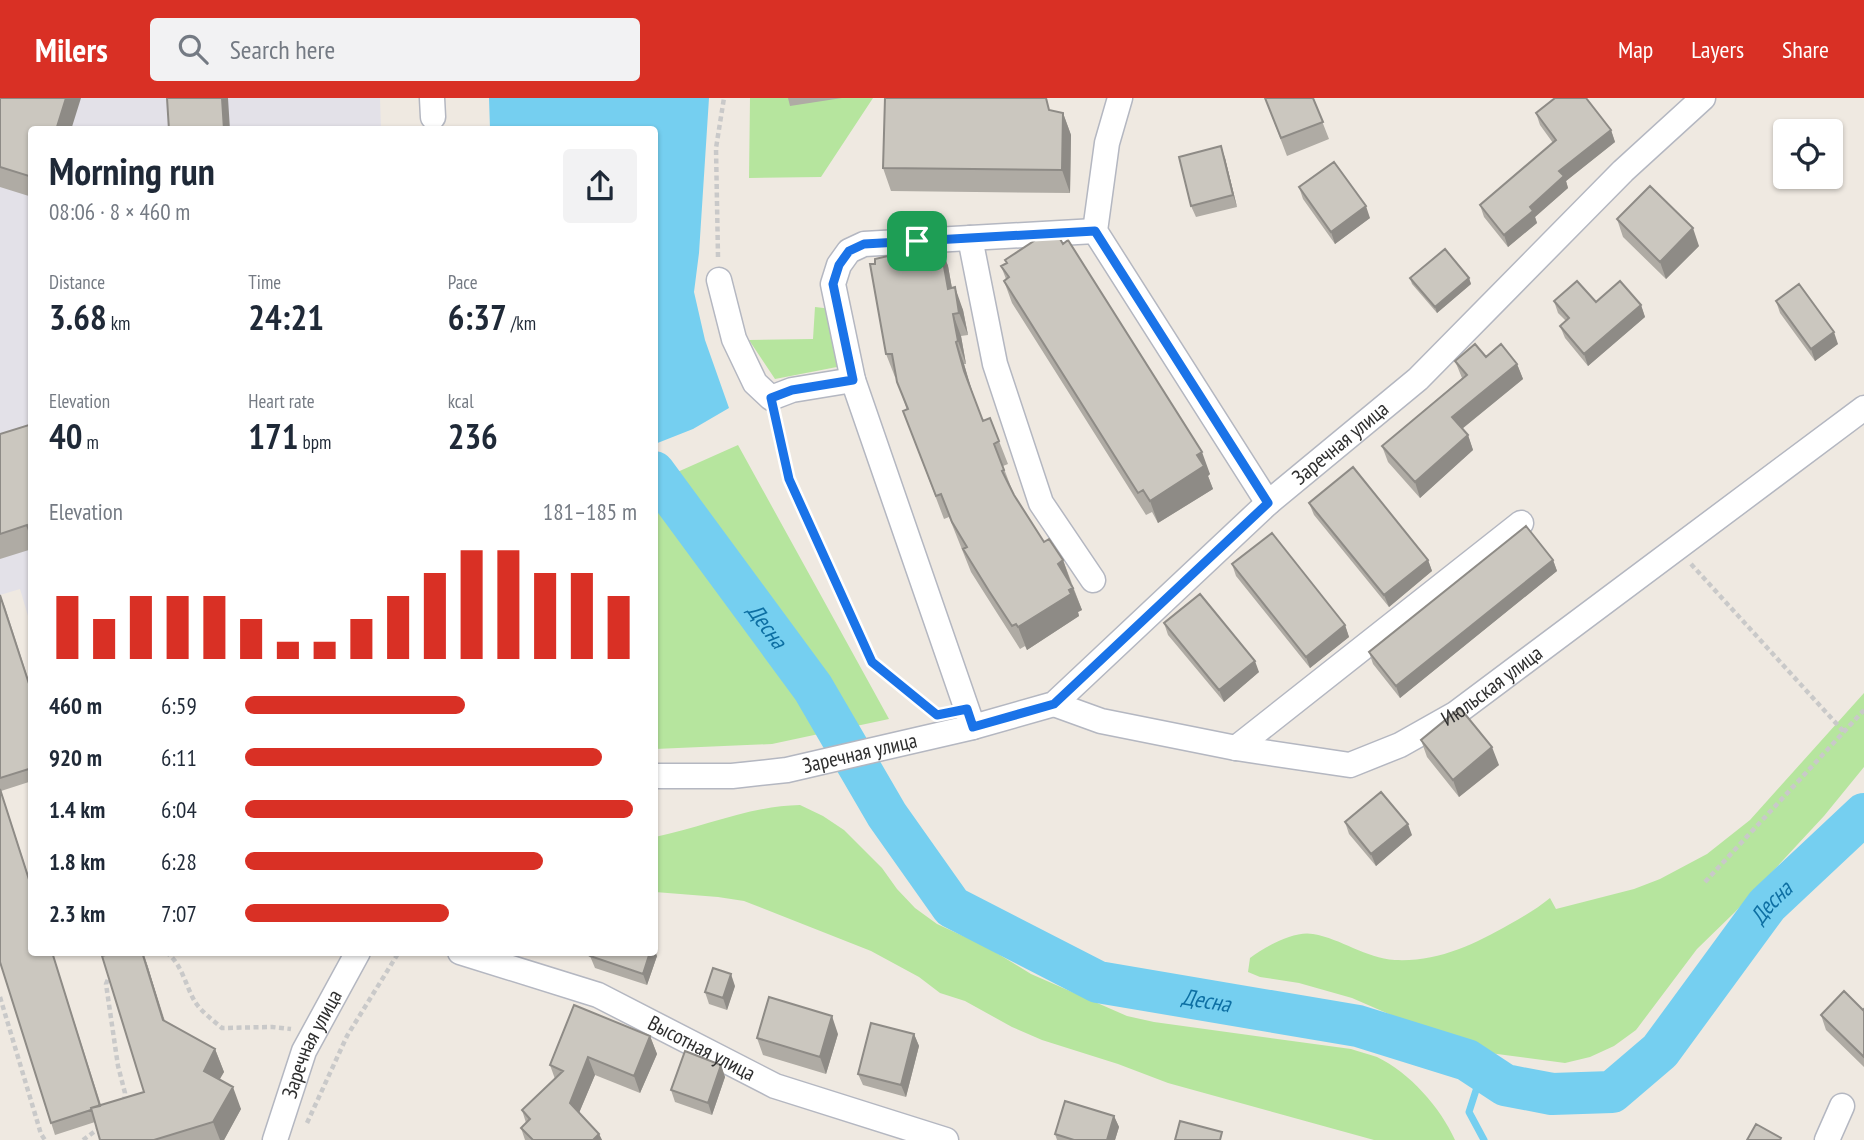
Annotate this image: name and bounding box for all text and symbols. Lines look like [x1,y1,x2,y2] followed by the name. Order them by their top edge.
[150,18,640,81] search box
[35,28,108,71] text: Milers
[174,30,212,68] icon: search
[230,33,335,66] text: Search here
[1618,34,1653,65] text: Map
[1691,34,1744,65] text: Layers
[1782,34,1829,65] text: Share
[1773,119,1843,189] map controls
[1773,119,1843,189] button: locate
[49,146,215,195] text: Morning run
[563,149,637,223] button: share
[49,197,190,226] text: 08:06 · 8 × 460 m
[887,211,947,271] pin
[898,222,936,260] icon: arrive
[49,270,105,294] text: Distance
[248,270,281,294] text: Time
[448,270,478,294] text: Pace
[49,294,107,340] text: 3.68
[248,294,324,340] text: 24:21
[448,294,507,340] text: 6:37
[107,311,130,335] text: km
[507,311,536,335] text: /km
[49,389,110,413] text: Elevation
[248,389,315,413] text: Heart rate
[448,389,474,413] text: kcal
[1286,395,1394,490] street label: Заречная улица
[49,413,82,459] text: 40
[248,413,299,459] text: 171
[448,413,498,459] text: 236
[82,430,99,454] text: m
[299,430,331,454] text: bpm
[49,497,123,526] text: Elevation
[543,497,637,526] text: 181–185 m
[741,596,795,655] water label: Десна
[1436,639,1548,732] street label: Июльская улица
[49,691,102,720] text: 460 m
[161,691,197,720] text: 6:59
[800,726,920,779] street label: Заречная улица
[49,743,102,772] text: 920 m
[161,743,197,772] text: 6:11
[49,795,105,824] text: 1.4 km
[161,795,197,824] text: 6:04
[49,847,105,876] text: 1.8 km
[161,847,197,876] text: 6:28
[1743,873,1799,930] water label: Десна
[49,899,105,928] text: 2.3 km
[161,899,197,928] text: 7:07
[1179,981,1235,1019] water label: Десна
[275,985,348,1102] street label: Заречная улица
[644,1009,760,1087] street label: Высотная улица

